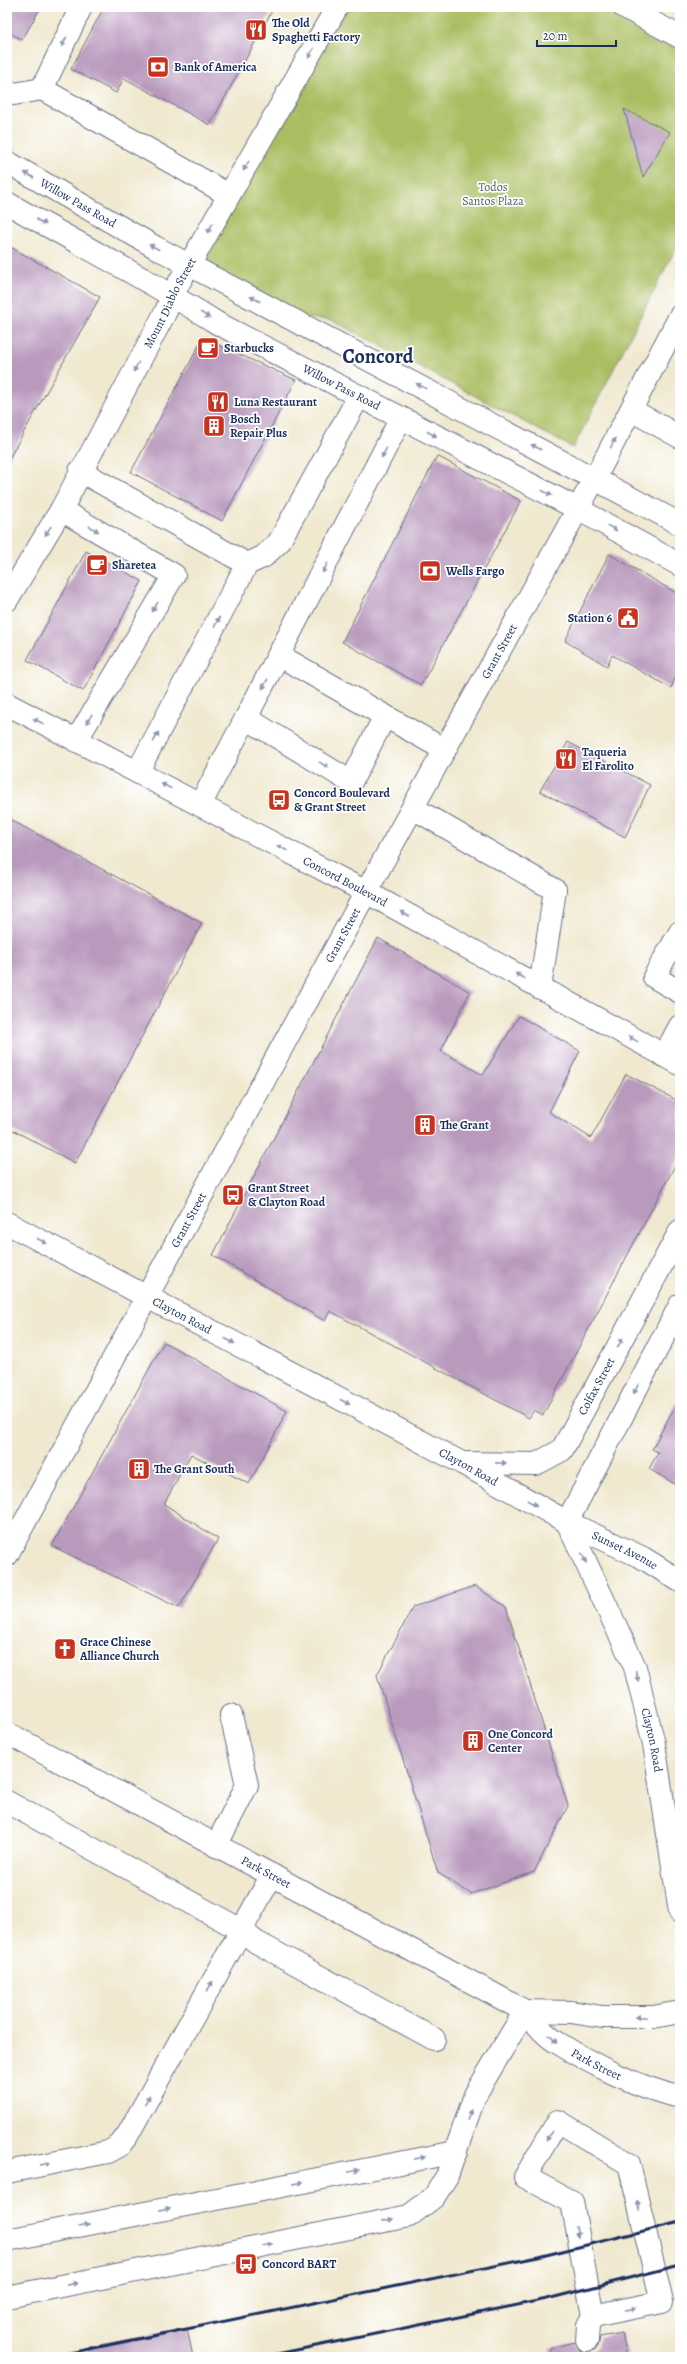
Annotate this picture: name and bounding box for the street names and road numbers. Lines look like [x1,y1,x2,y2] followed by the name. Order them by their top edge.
[36,174,120,231] street label: Willow Pass Road
[140,255,200,351] street label: Mount Diablo Street
[299,360,384,414] street label: Willow Pass Road
[478,621,521,682] street label: Grant Street
[300,852,391,911] street label: Concord Boulevard
[321,905,364,965] street label: Grant Street
[167,1190,210,1250] street label: Grant Street
[150,1293,215,1338] street label: Clayton Road
[574,1355,618,1418] street label: Colfax Street
[436,1444,501,1490] street label: Clayton Road
[589,1527,661,1573] street label: Sunset Avenue
[637,1706,666,1774] street label: Clayton Road
[238,1852,294,1892] street label: Park Street
[568,2045,624,2084] street label: Park Street

